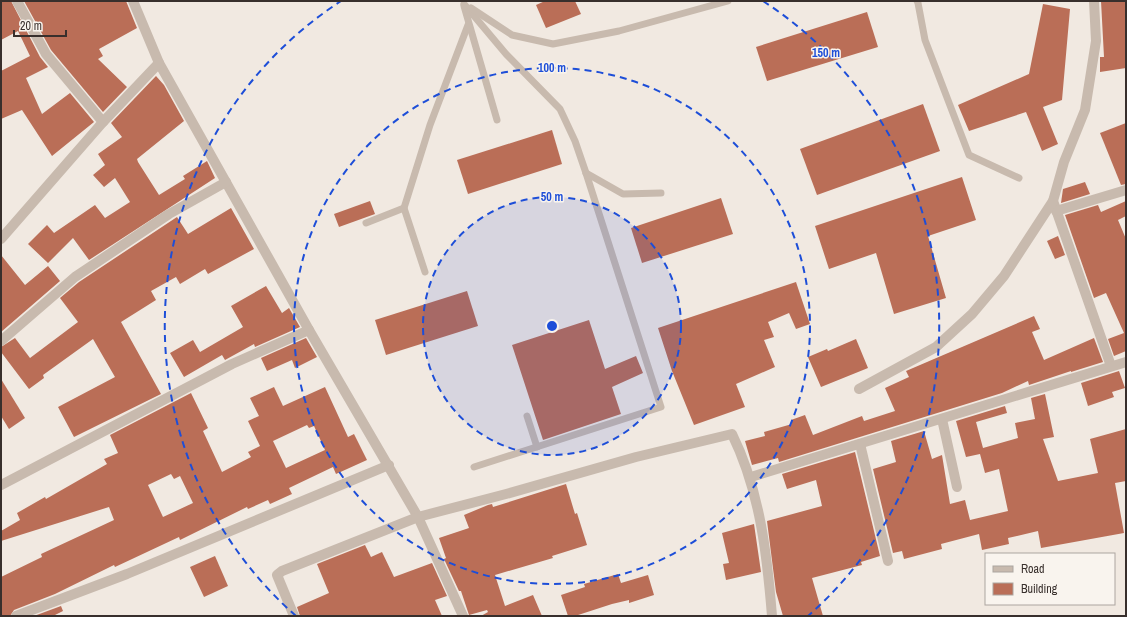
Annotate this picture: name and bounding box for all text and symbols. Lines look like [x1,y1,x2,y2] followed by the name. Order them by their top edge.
[14,12,66,38] scale bar
[20,18,42,34] text: 20 m
[812,45,840,61] text: 150 m
[538,60,566,76] text: 100 m
[541,189,563,205] text: 50 m
[545,319,559,333] centre of rings
[985,553,1115,605] legend
[1021,561,1045,577] text: Road
[1021,581,1058,597] text: Building

